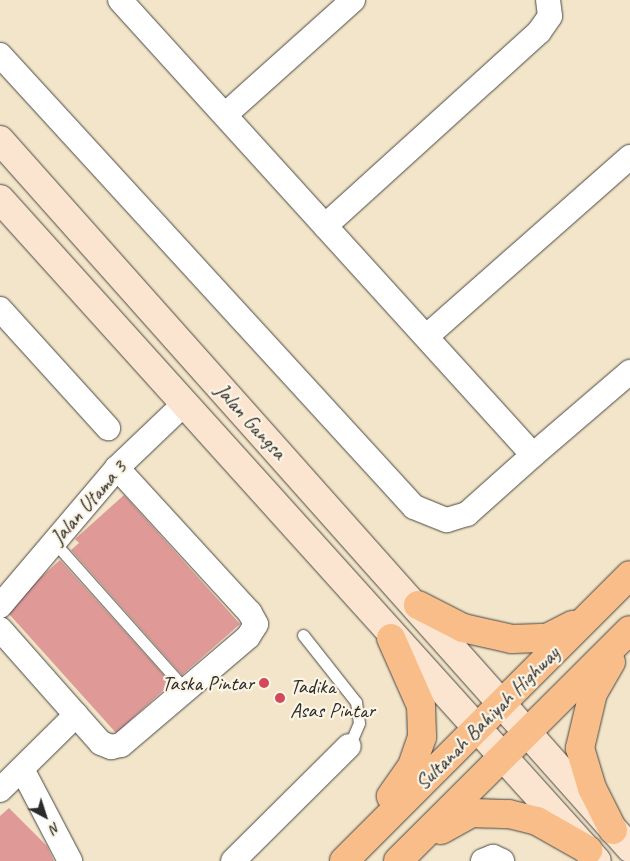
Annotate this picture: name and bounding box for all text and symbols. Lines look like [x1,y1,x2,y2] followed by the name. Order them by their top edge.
[210,378,292,464] street label: Jalan Gangsa
[44,454,132,550] street label: Jalan Utama 3
[410,641,564,795] street label: Sultanah Bahiyah Highway
[163,670,254,696] place label: Taska Pintar
[290,673,375,723] place label: Tadika Asas Pintar
[258,677,270,689] marker: Taska Pintar
[274,692,286,704] marker: Tadika Asas Pintar
[20,791,70,841] north arrow
[46,819,64,837] text: N

